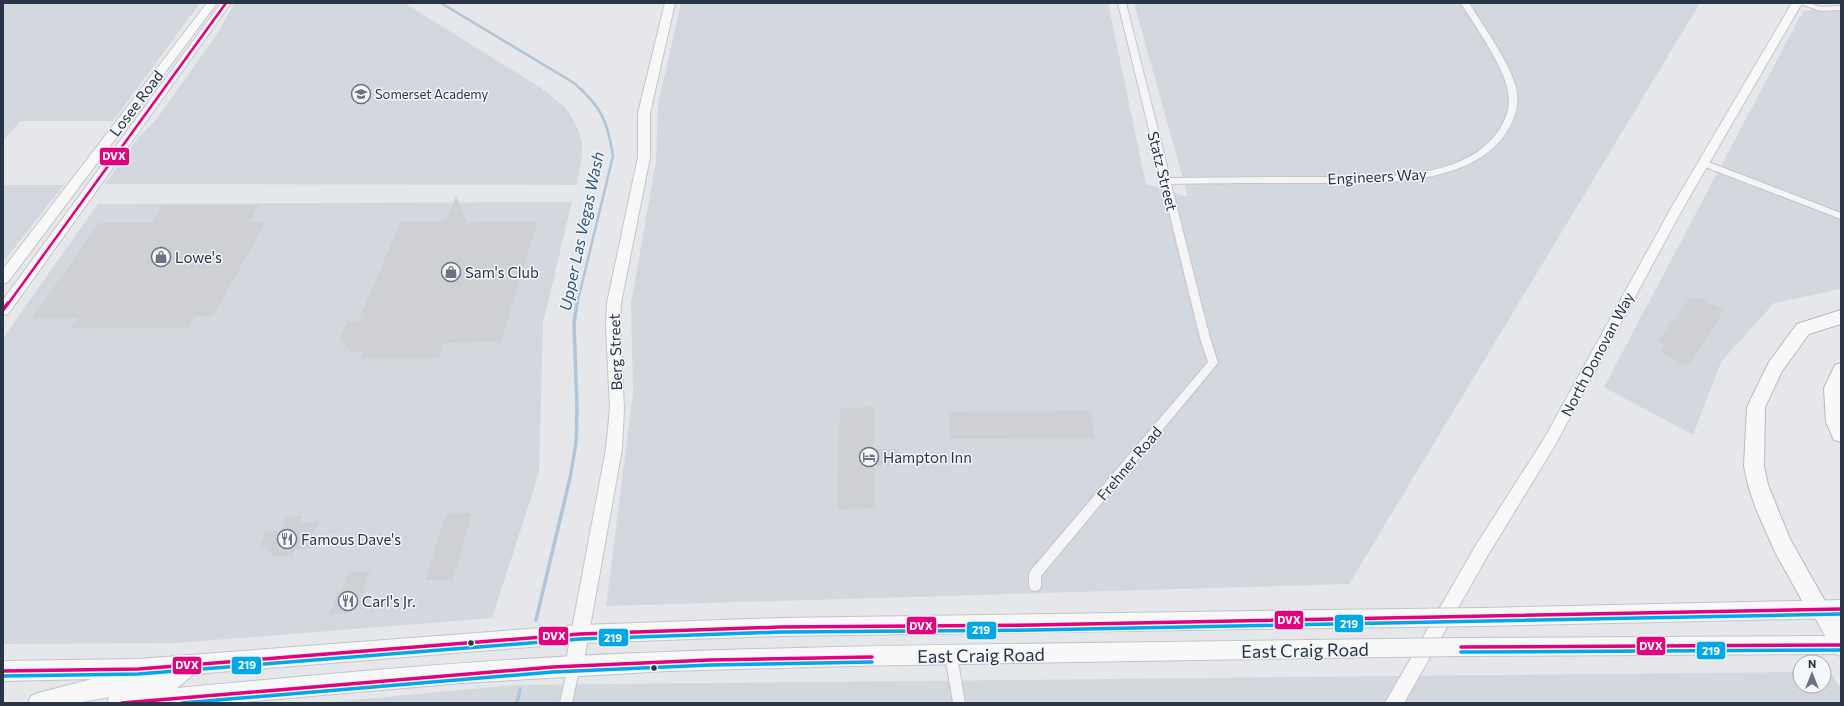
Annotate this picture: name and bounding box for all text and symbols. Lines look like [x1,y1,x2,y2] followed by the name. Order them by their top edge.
[105,66,167,140] street label: Losee Road
[350,83,372,105] school or university icon: Somerset Academy
[375,86,489,102] place label: Somerset Academy
[1144,129,1182,213] street label: Statz Street
[99,147,130,166] line badge: DVX
[102,149,126,162] text: DVX
[555,150,607,312] water label: Upper Las Vegas Wash
[1327,164,1427,188] street label: Engineers Way
[150,246,172,268] shop icon: Lowe's
[175,248,222,266] place label: Lowe's
[440,261,462,283] shop icon: Sam's Club
[465,263,539,281] place label: Sam's Club
[1557,289,1637,419] street label: North Donovan Way
[605,313,625,391] street label: Berg Street
[1093,422,1165,504] street label: Frehner Road
[858,446,880,468] hotel icon: Hampton Inn
[883,448,972,466] place label: Hampton Inn
[276,528,298,550] restaurant icon: Famous Dave's
[301,530,401,548] place label: Famous Dave's
[337,590,359,612] restaurant icon: Carl's Jr.
[362,592,416,610] place label: Carl's Jr.
[1274,610,1304,630] line badge: DVX
[1277,613,1301,626] text: DVX
[1334,614,1364,633] line badge: 219
[906,616,937,635] line badge: DVX
[1340,617,1358,630] text: 219
[909,619,933,632] text: DVX
[966,621,997,640] line badge: 219
[972,623,990,636] text: 219
[538,626,569,646] line badge: DVX
[598,628,629,647] line badge: 219
[542,629,566,642] text: DVX
[604,631,622,644] text: 219
[1636,636,1666,656] line badge: DVX
[466,638,476,648] unlabelled marker
[1241,638,1369,662] street label: East Craig Road
[1639,639,1663,652] text: DVX
[1696,641,1726,660] line badge: 219
[917,643,1045,667] street label: East Craig Road
[1702,644,1720,657] text: 219
[1792,654,1832,694] north arrow
[172,656,202,675] line badge: DVX
[231,656,262,675] line badge: 219
[1808,657,1816,670] text: N
[175,658,199,671] text: DVX
[238,658,256,671] text: 219
[649,663,659,673] unlabelled marker

